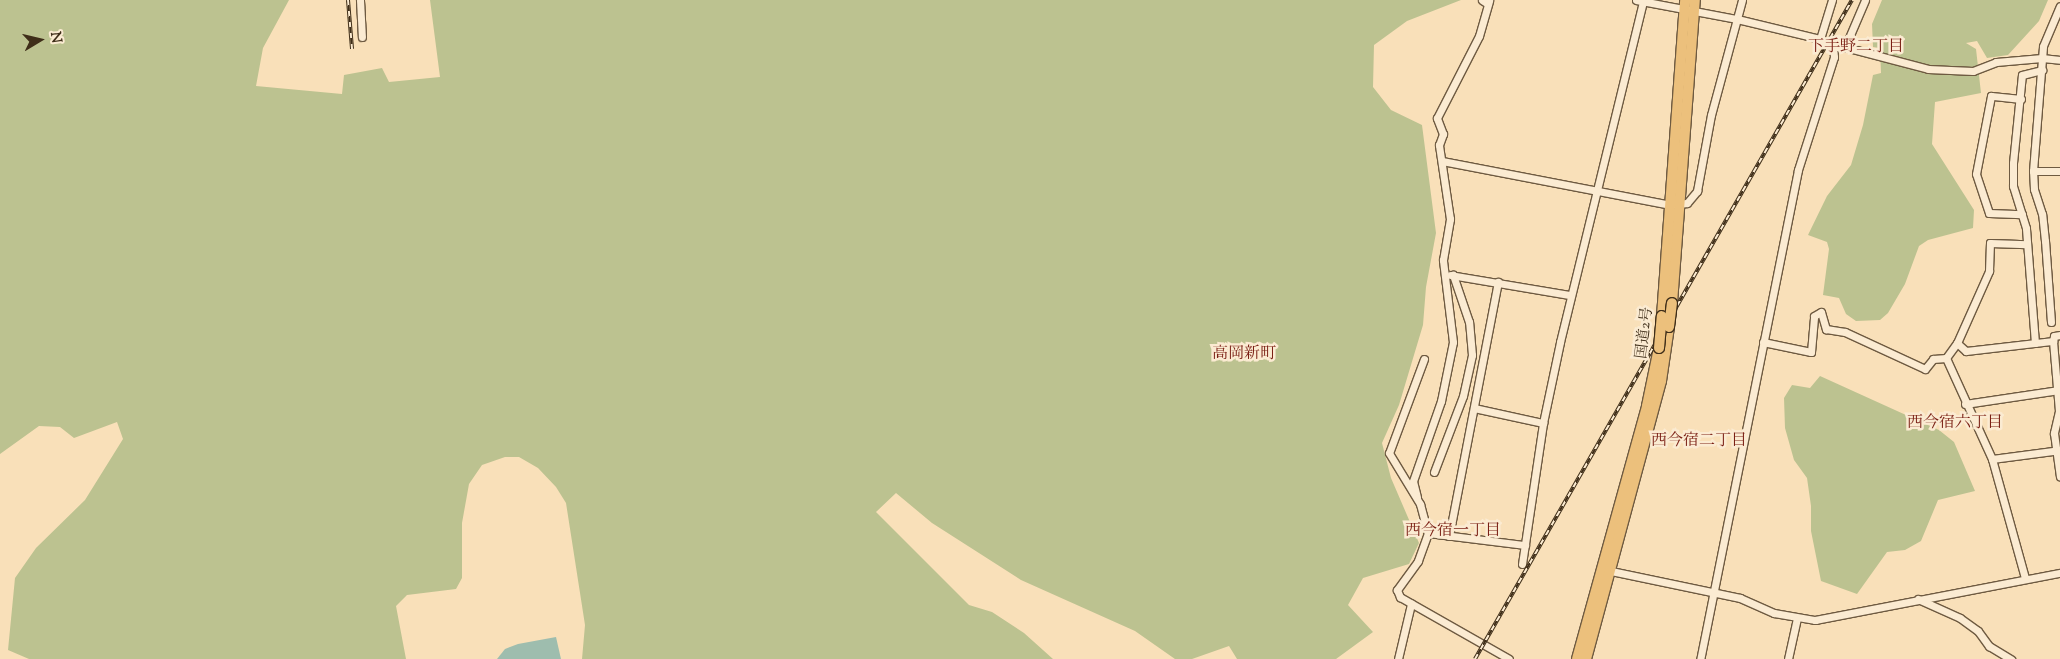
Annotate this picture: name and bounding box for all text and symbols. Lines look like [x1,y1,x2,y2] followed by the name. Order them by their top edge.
[15,15,65,65] north arrow
[44,31,66,45] text: N
[1808,38,1904,58] district label: 下手野二丁目
[1633,306,1657,360] street label: 国道2号
[1212,345,1276,365] district label: 高岡新町
[1907,414,2003,434] district label: 西今宿六丁目
[1651,432,1747,452] district label: 西今宿二丁目
[1405,522,1501,542] district label: 西今宿一丁目

